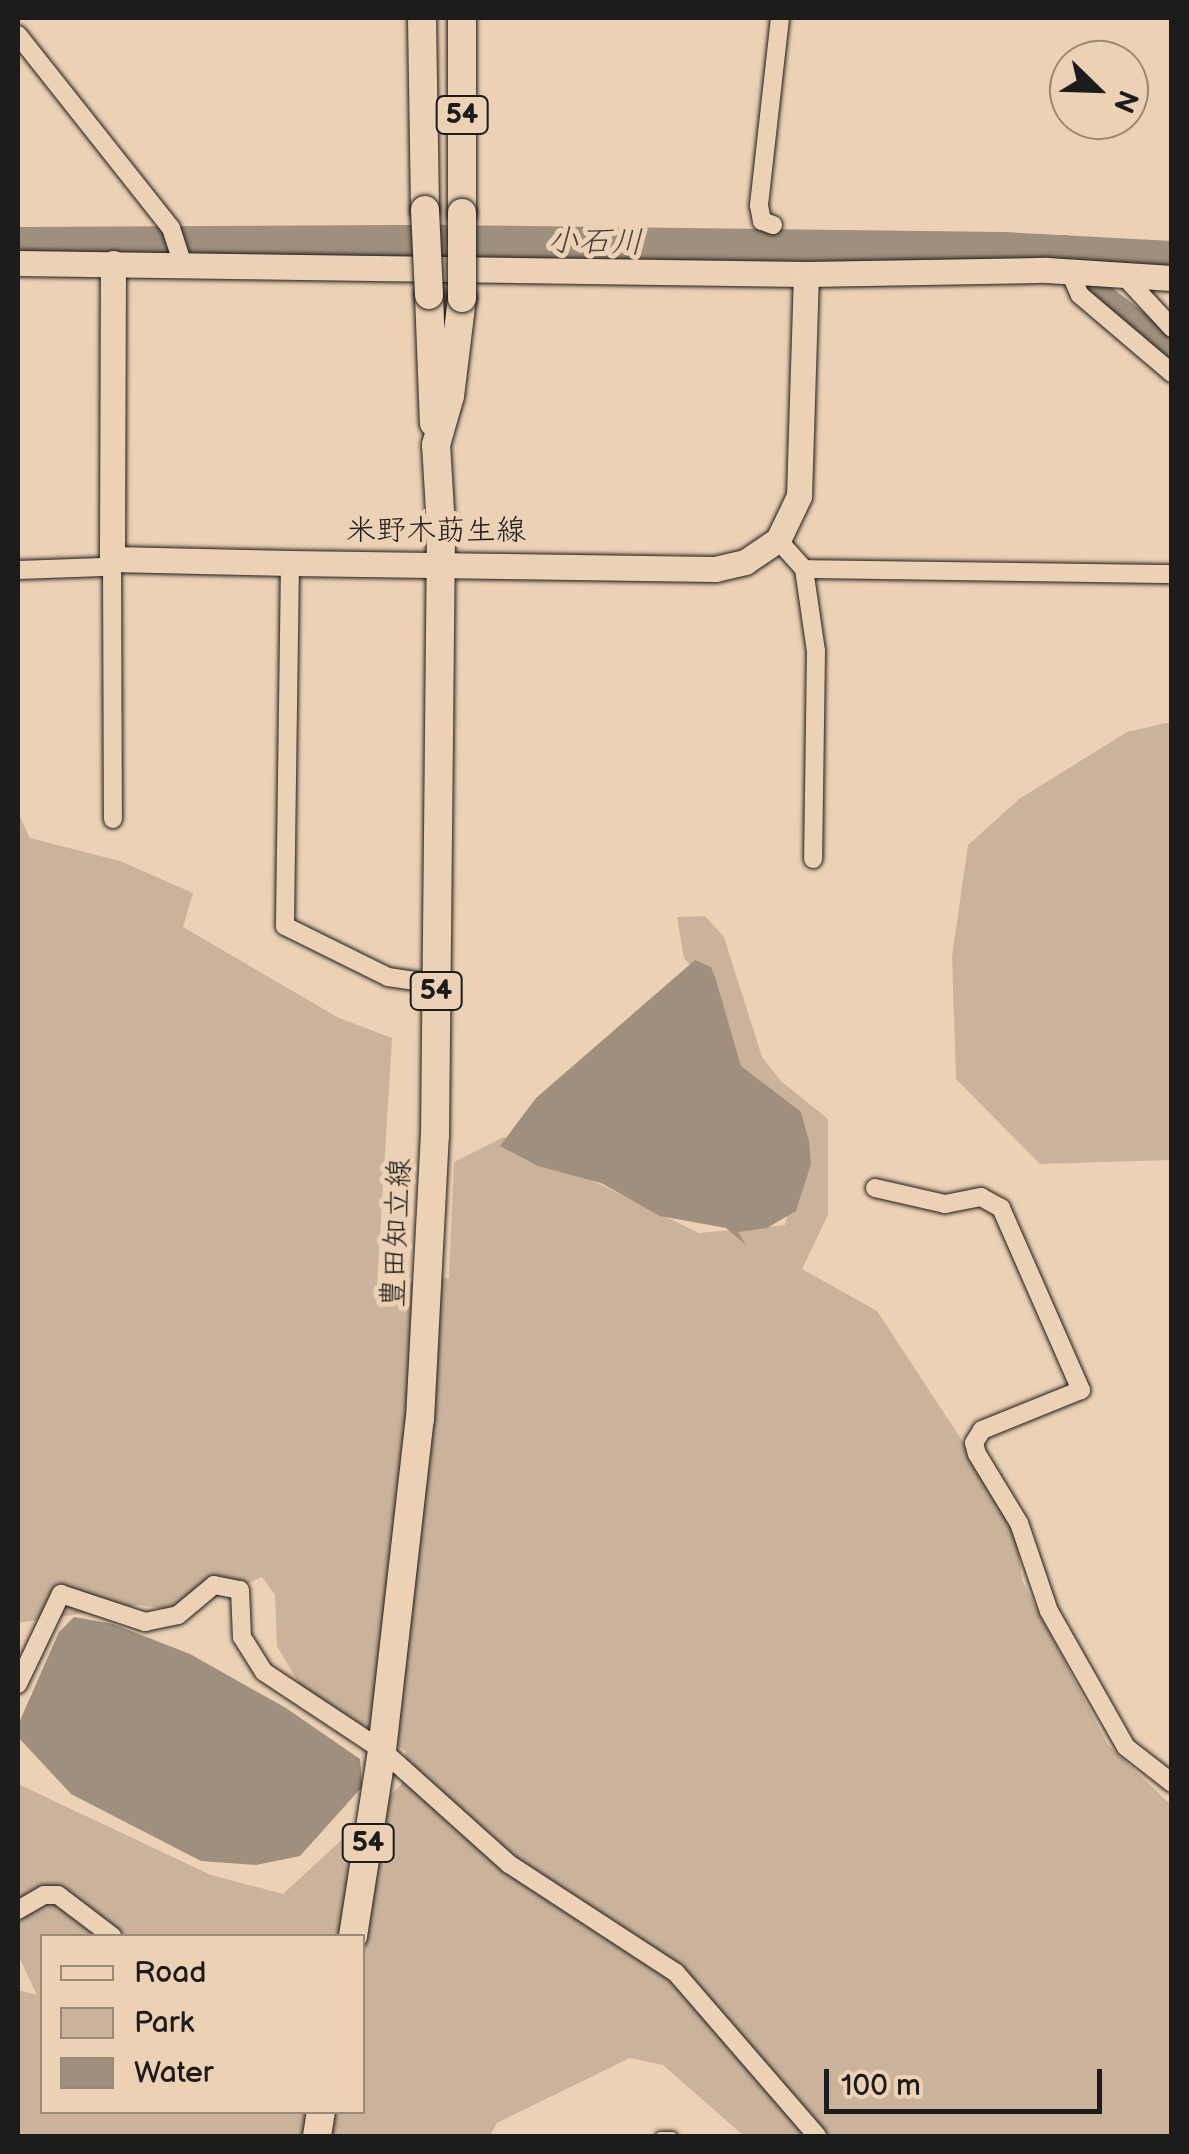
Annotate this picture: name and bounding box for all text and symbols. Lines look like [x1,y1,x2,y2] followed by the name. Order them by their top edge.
[1049,40,1149,140] north arrow
[1106,85,1145,117] text: N
[434,92,490,138] road number: 54
[547,223,643,263] water label: 小石川
[346,513,526,549] street label: 米野木莇生線
[408,968,464,1014] road number: 54
[375,1157,419,1309] street label: 豊田知立線
[340,1820,396,1866] road number: 54
[40,1934,365,2114] legend
[134,1955,207,1991] text: Road
[134,2005,194,2041] text: Park
[829,2049,1106,2111] scale bar
[134,2055,214,2091] text: Water
[841,2068,921,2104] text: 100 m

